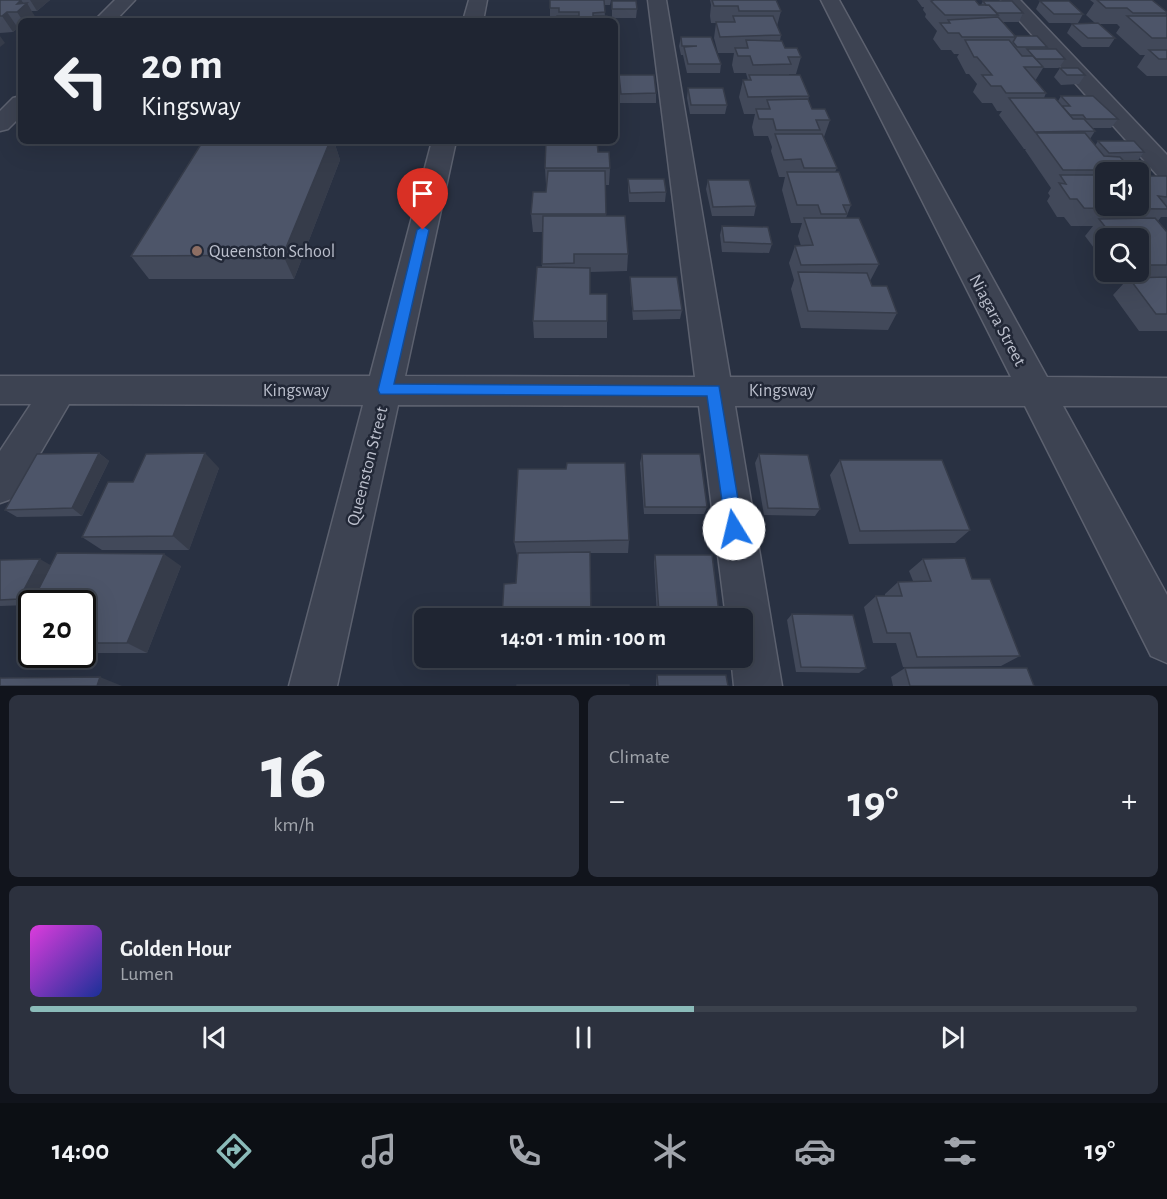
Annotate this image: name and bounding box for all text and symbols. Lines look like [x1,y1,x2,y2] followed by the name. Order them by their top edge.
[42,42,120,120] icon: left
[141,44,223,86] text: 20 m
[141,93,241,120] text: Kingsway
[1095,162,1149,282] map controls
[1095,162,1149,216] button: sound
[397,168,448,230] pin
[406,177,439,210] icon: arrive
[1095,228,1149,282] button: search
[209,243,335,261] place label: Queenston School
[190,244,204,258] marker: Queenston School
[965,272,1029,369] street label: Niagara Street
[263,382,330,400] street label: Kingsway
[749,382,816,400] street label: Kingsway
[344,405,392,528] street label: Queenston Street
[702,497,766,561] position arrow
[18,590,96,668] speed limit sign: 20
[501,627,666,649] text: 14:01 · 1 min · 100 m
[261,735,327,813] text: 16
[609,747,670,767] text: Climate
[847,780,899,825] text: 19°
[609,785,625,818] text: −
[1121,785,1137,818] text: +
[273,815,315,835] text: km/h
[120,938,231,960] text: Golden Hour
[120,964,174,984] text: Lumen
[198,1021,231,1054] icon: previous
[567,1021,600,1054] icon: pause
[936,1021,969,1054] icon: next
[213,1130,255,1172] icon: directions
[358,1130,400,1172] icon: music
[503,1130,545,1172] icon: phone
[649,1130,691,1172] icon: climate
[794,1130,836,1172] icon: car
[939,1130,981,1172] icon: filters
[52,1137,109,1164] text: 14:00
[1085,1137,1115,1164] text: 19°

